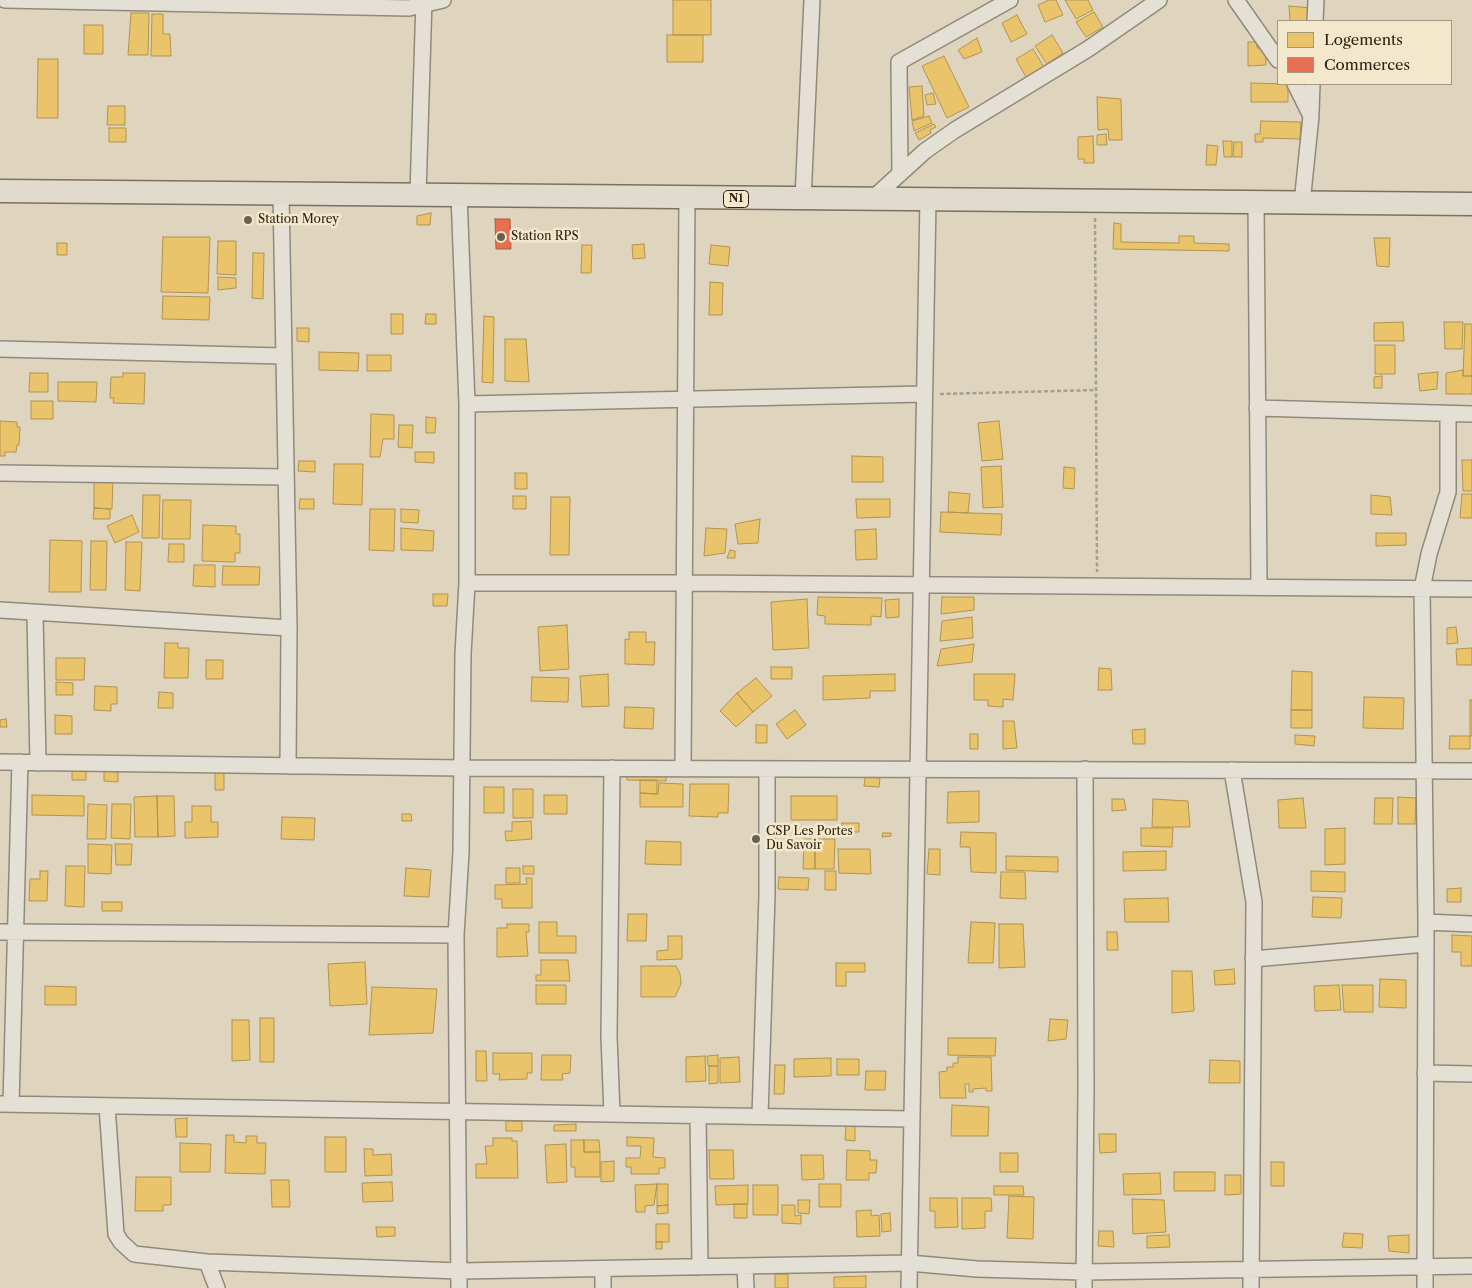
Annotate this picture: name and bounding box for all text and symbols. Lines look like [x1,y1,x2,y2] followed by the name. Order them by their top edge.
[1277,20,1452,85] legend
[1324,30,1403,49] text: Logements
[1324,55,1410,74] text: Commerces
[724,190,748,208] road number: N1
[258,213,339,227] place label: Station Morey
[242,214,254,226] marker: Station Morey
[511,230,579,244] place label: Station RPS
[495,231,507,243] marker: Station RPS
[766,825,853,853] place label: CSP Les Portes Du Savoir
[750,833,762,845] marker: CSP Les Portes Du Savoir

